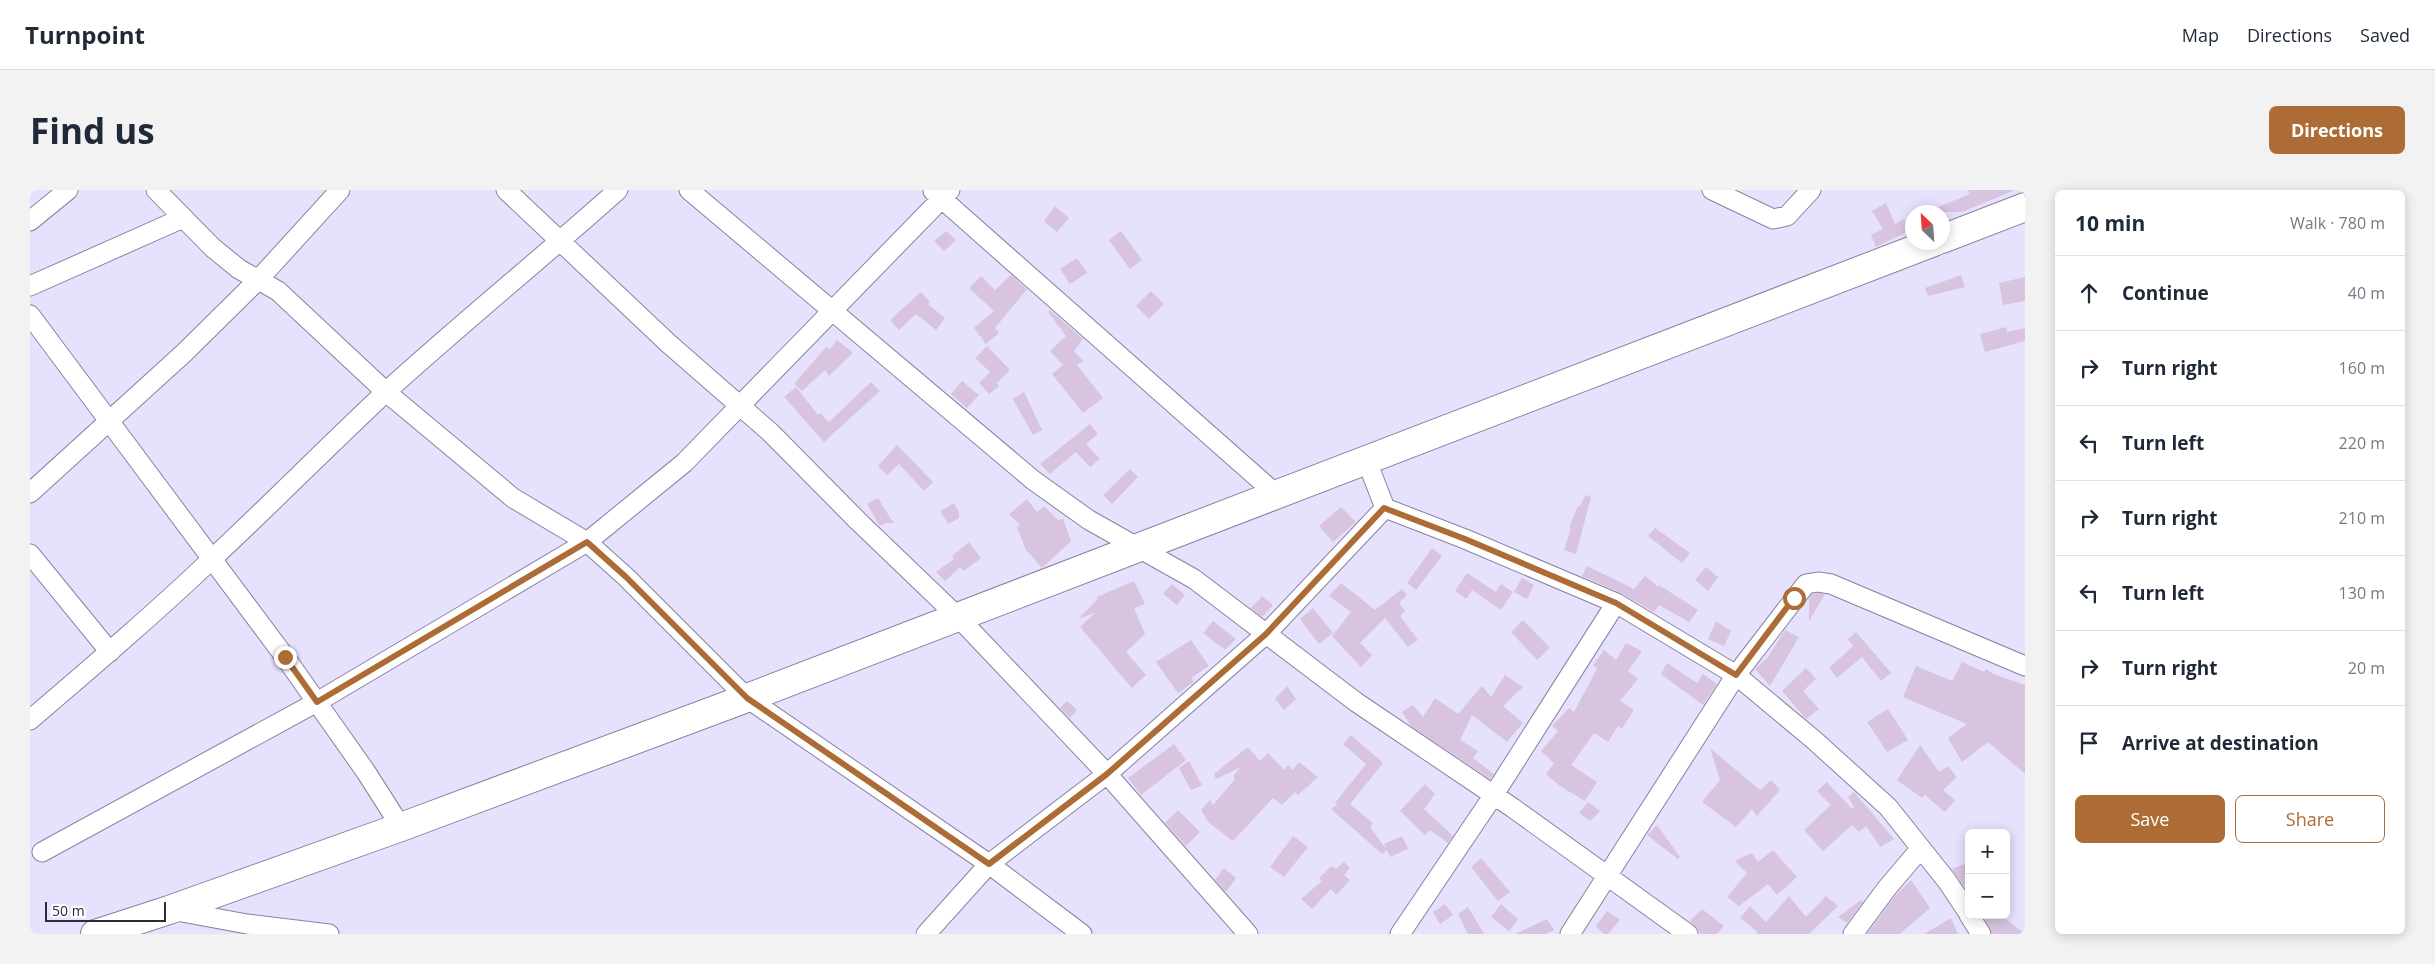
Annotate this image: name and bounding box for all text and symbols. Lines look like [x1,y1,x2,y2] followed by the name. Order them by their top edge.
[25,18,145,51] text: Turnpoint
[2182,23,2219,47] text: Map
[2247,23,2332,47] text: Directions
[2360,23,2410,47] text: Saved
[2269,106,2405,154] button: Directions
[30,107,155,154] text: Find us
[1905,205,1950,250] north arrow
[2075,209,2145,237] text: 10 min
[2290,212,2385,234] text: Walk · 780 m
[2075,279,2103,307] icon: ahead
[2122,280,2209,306] text: Continue
[2348,282,2385,304] text: 40 m
[2075,354,2103,382] icon: right
[2122,355,2217,381] text: Turn right
[2339,357,2385,379] text: 160 m
[2075,429,2103,457] icon: left
[2122,430,2204,456] text: Turn left
[2339,432,2385,454] text: 220 m
[2075,504,2103,532] icon: right
[2122,505,2217,531] text: Turn right
[2339,507,2385,529] text: 210 m
[2075,579,2103,607] icon: left
[2122,580,2204,606] text: Turn left
[2339,582,2385,604] text: 130 m
[1783,587,1806,610] route start
[274,646,297,669] route end
[2075,654,2103,682] icon: right
[2122,655,2217,681] text: Turn right
[2348,657,2385,679] text: 20 m
[2075,729,2103,757] icon: arrive
[2122,730,2319,756] text: Arrive at destination
[2075,795,2225,843] button: Save
[2235,795,2385,843] button: Share
[1965,829,2010,919] map controls
[1965,829,2010,874] button: +
[1965,874,2010,919] button: −
[45,899,166,922] scale bar
[52,901,85,920] text: 50 m

